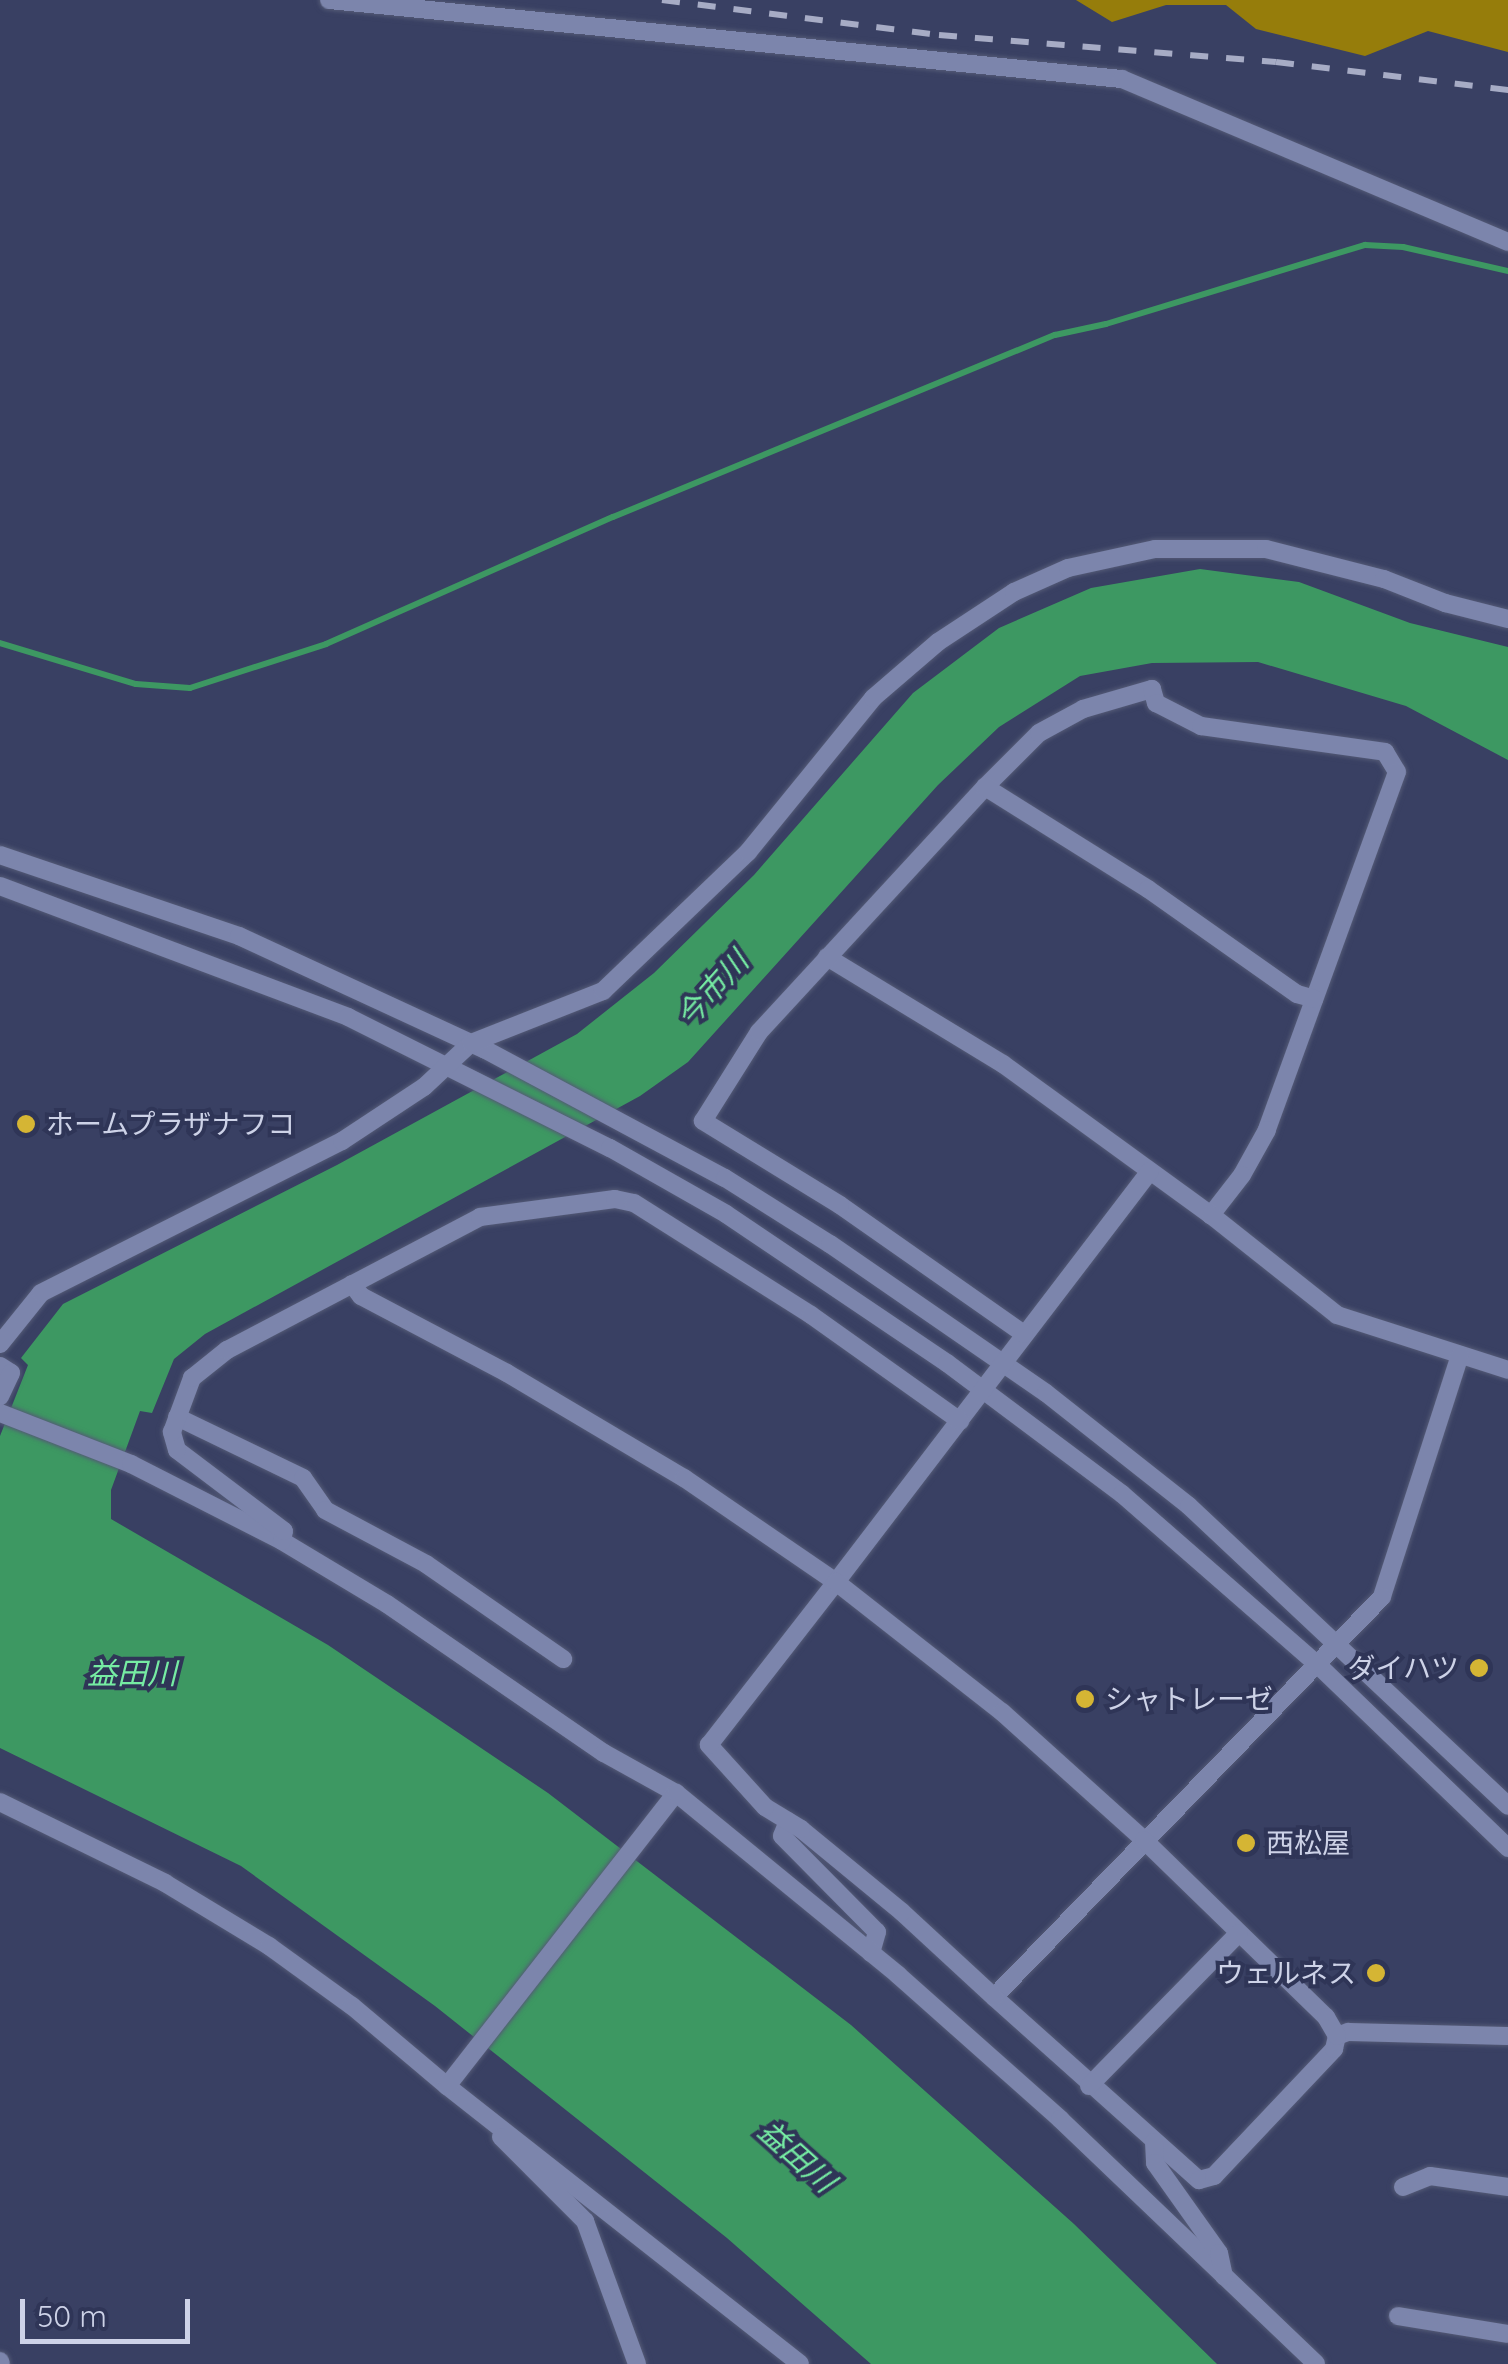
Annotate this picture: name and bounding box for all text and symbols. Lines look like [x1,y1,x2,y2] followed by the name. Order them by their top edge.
[669,944,755,1034] water label: 今市川
[46,1107,298,1141] place label: ホームプラザナフコ
[15,1113,37,1135] marker: ホームプラザナフコ
[1347,1651,1459,1685] place label: ダイハツ
[87,1655,177,1691] water label: 益田川
[1468,1657,1490,1679] marker: ダイハツ
[1105,1682,1273,1716] place label: シャトレーゼ
[1074,1688,1096,1710] marker: シャトレーゼ
[1266,1826,1350,1860] place label: 西松屋
[1235,1832,1257,1854] marker: 西松屋
[1216,1956,1356,1990] place label: ウェルネス
[1365,1962,1387,1984] marker: ウェルネス
[752,2113,842,2199] water label: 益田川
[25,2279,195,2341] scale bar
[37,2297,107,2335] text: 50 m

